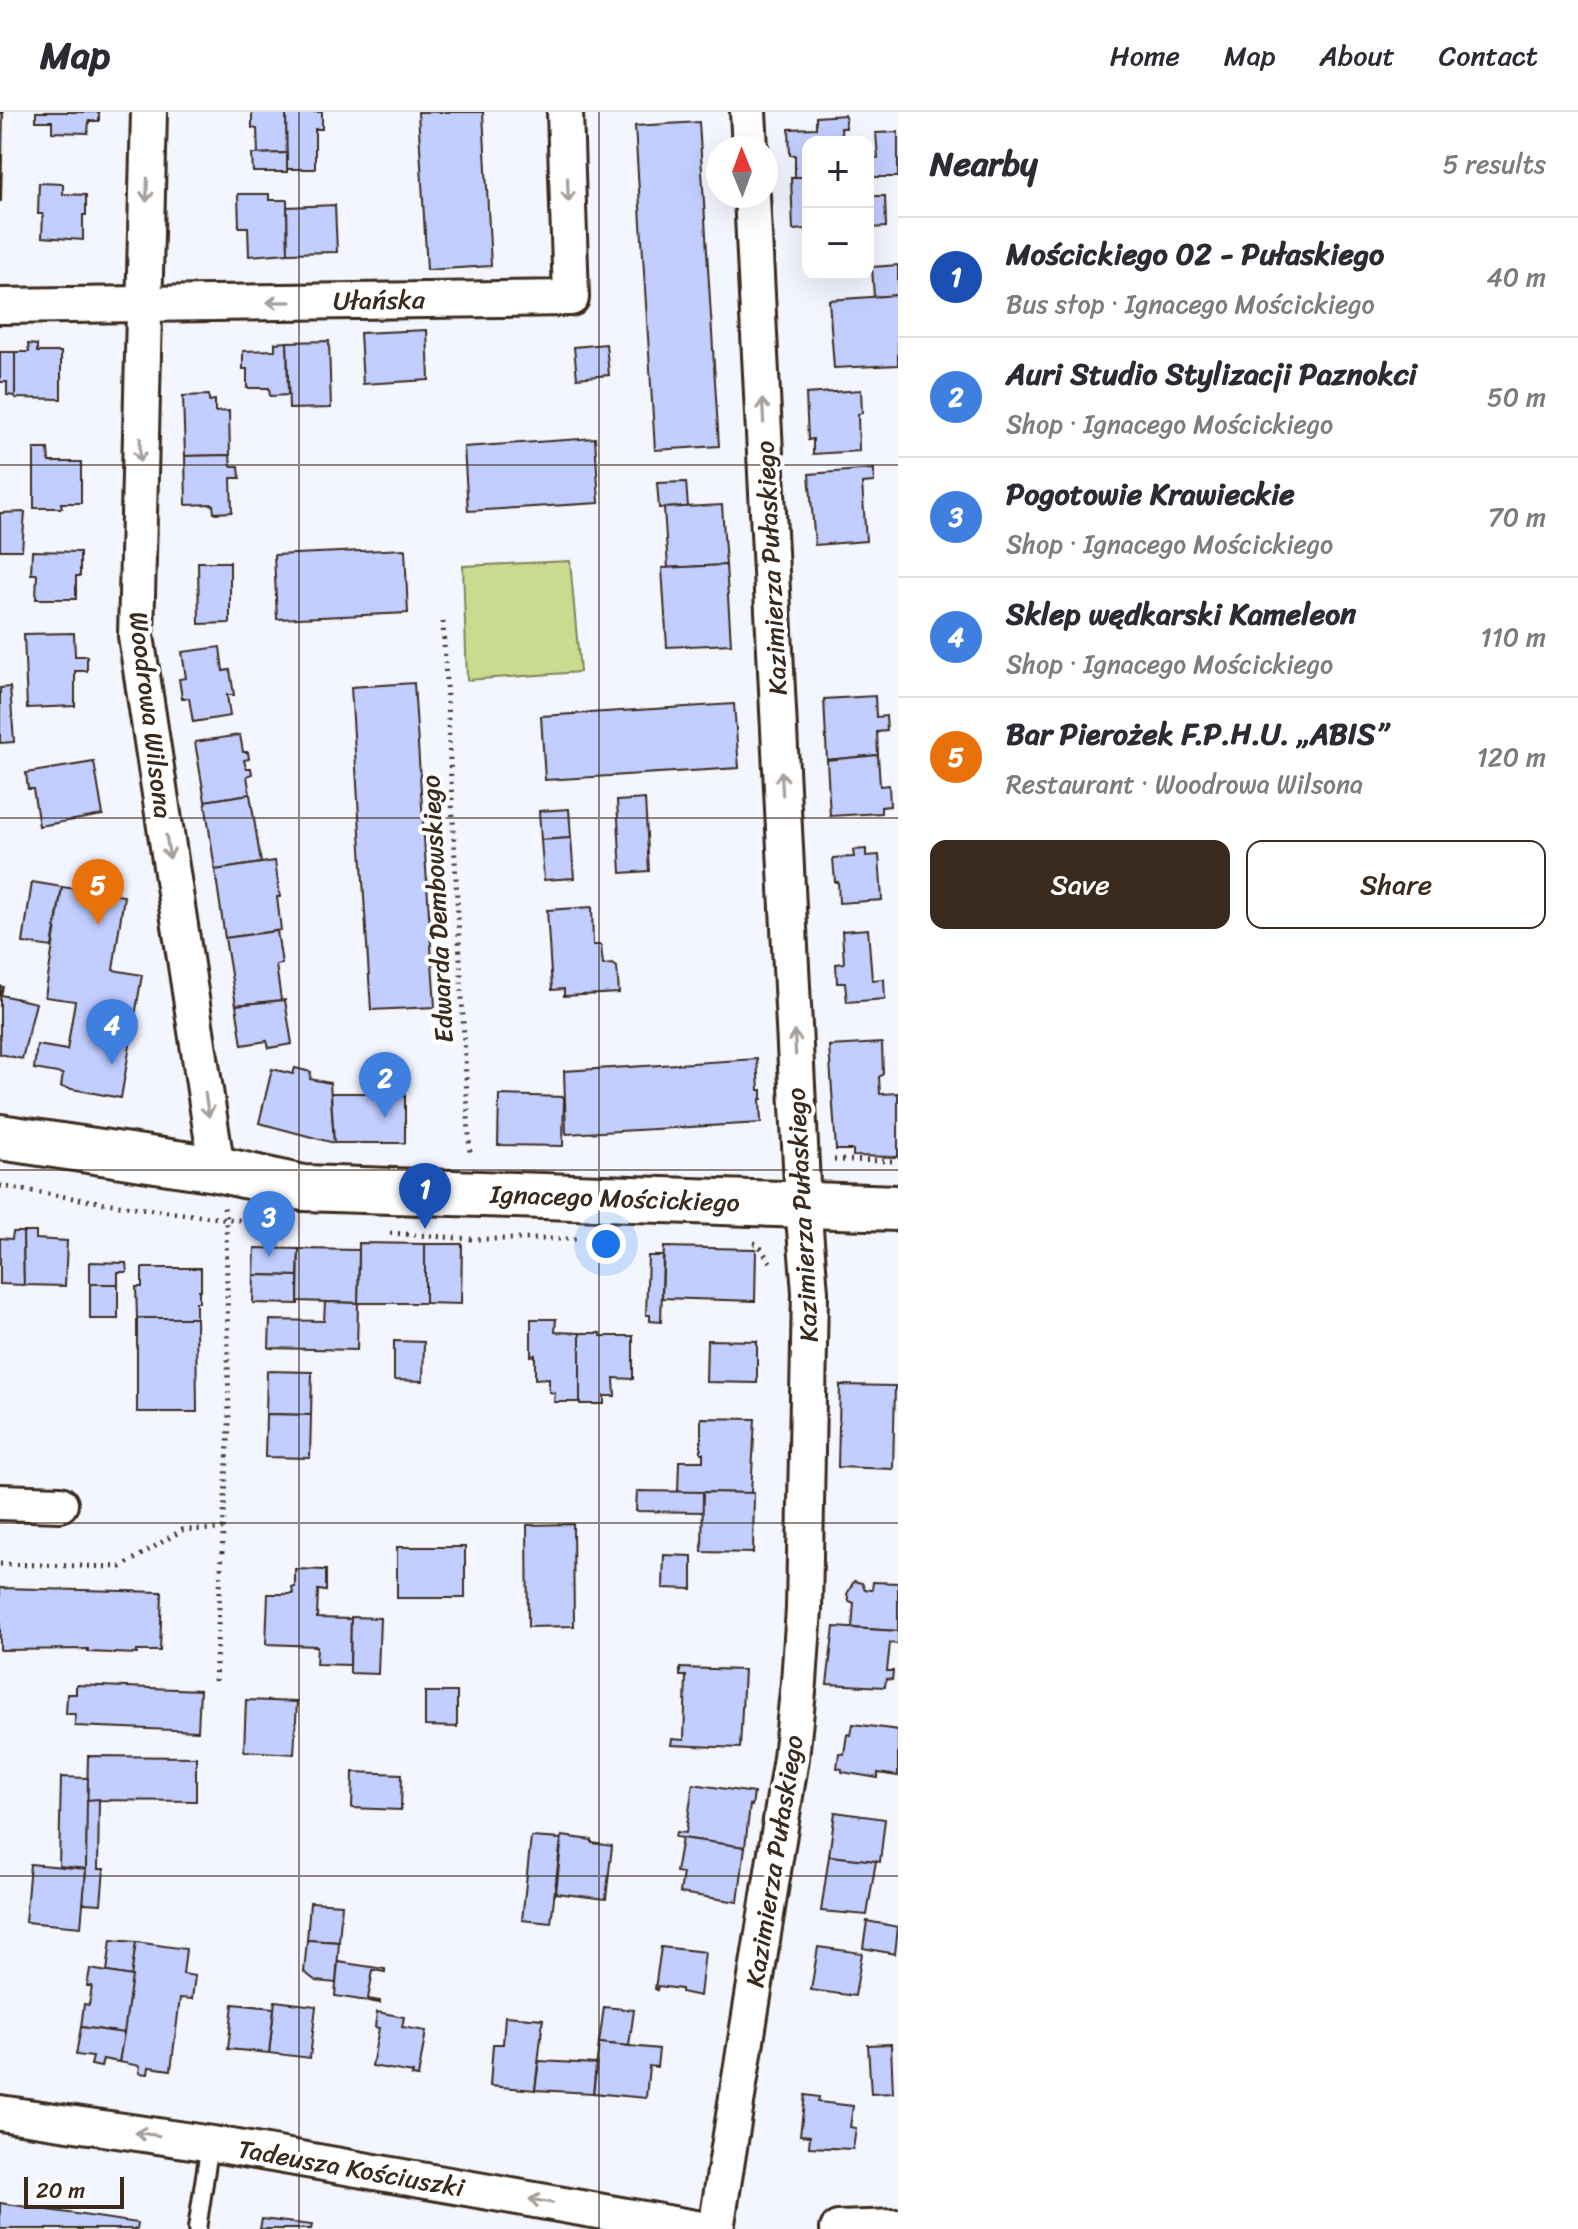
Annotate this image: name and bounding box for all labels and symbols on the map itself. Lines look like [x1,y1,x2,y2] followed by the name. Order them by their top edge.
[706,136,778,208] north arrow
[139,176,154,203] one-way arrow
[560,176,575,203] one-way arrow
[333,276,426,324] street label: Ułańska
[266,294,293,309] one-way arrow
[755,398,770,425] one-way arrow
[132,436,148,463] one-way arrow
[741,440,801,696] street label: Kazimierza Pułaskiego
[115,609,187,821] street label: Woodrowa Wilsona
[774,770,789,797] one-way arrow
[407,774,467,1044] street label: Edwarda Dembowskiego
[161,834,176,860] one-way arrow
[72,859,124,925] pin: 5
[86,999,138,1065] pin: 4
[787,1030,802,1057] one-way arrow
[359,1052,411,1118] pin: 2
[772,1087,832,1343] street label: Kazimierza Pułaskiego
[200,1091,215,1117] one-way arrow
[399,1163,451,1229] pin: 1
[488,1171,741,1225] street label: Ignacego Mościckiego
[243,1191,295,1257] pin: 3
[586,1224,626,1264] your location
[731,1732,817,1990] street label: Kazimierza Pułaskiego
[234,2125,469,2211] street label: Tadeusza Kościuszki
[135,2126,160,2141] one-way arrow
[24,2173,124,2209] scale bar
[529,2192,554,2207] one-way arrow

